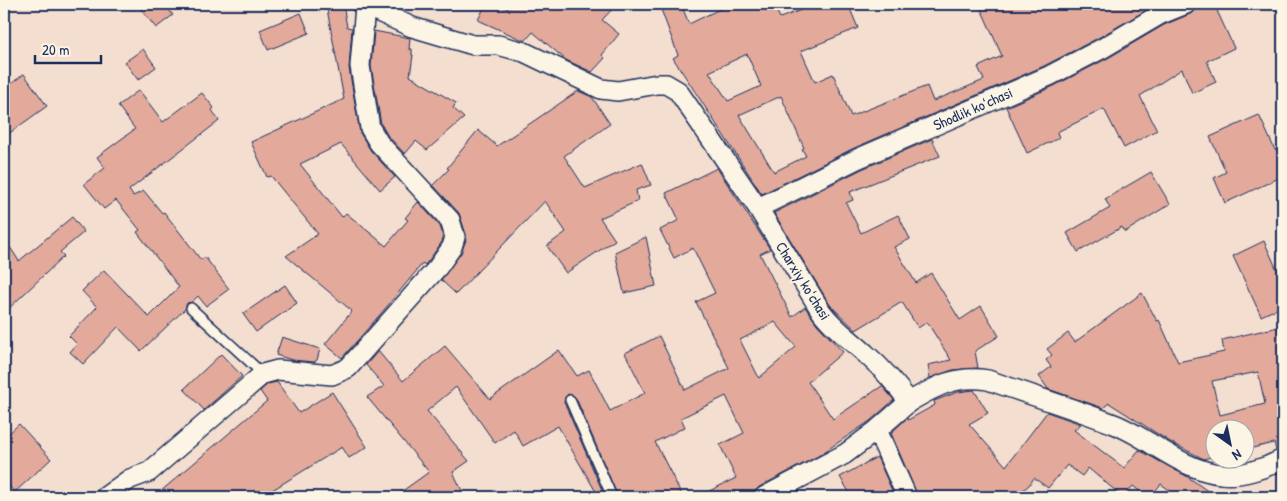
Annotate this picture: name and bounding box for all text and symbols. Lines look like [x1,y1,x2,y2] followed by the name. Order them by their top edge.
[35,32,101,64] scale bar
[42,39,69,60] text: 20 m
[930,82,1016,135] street label: Shodlik koʻchasi
[771,238,836,324] street label: Charxiy koʻchasi
[1204,418,1254,468] north arrow
[1229,445,1246,466] text: N

